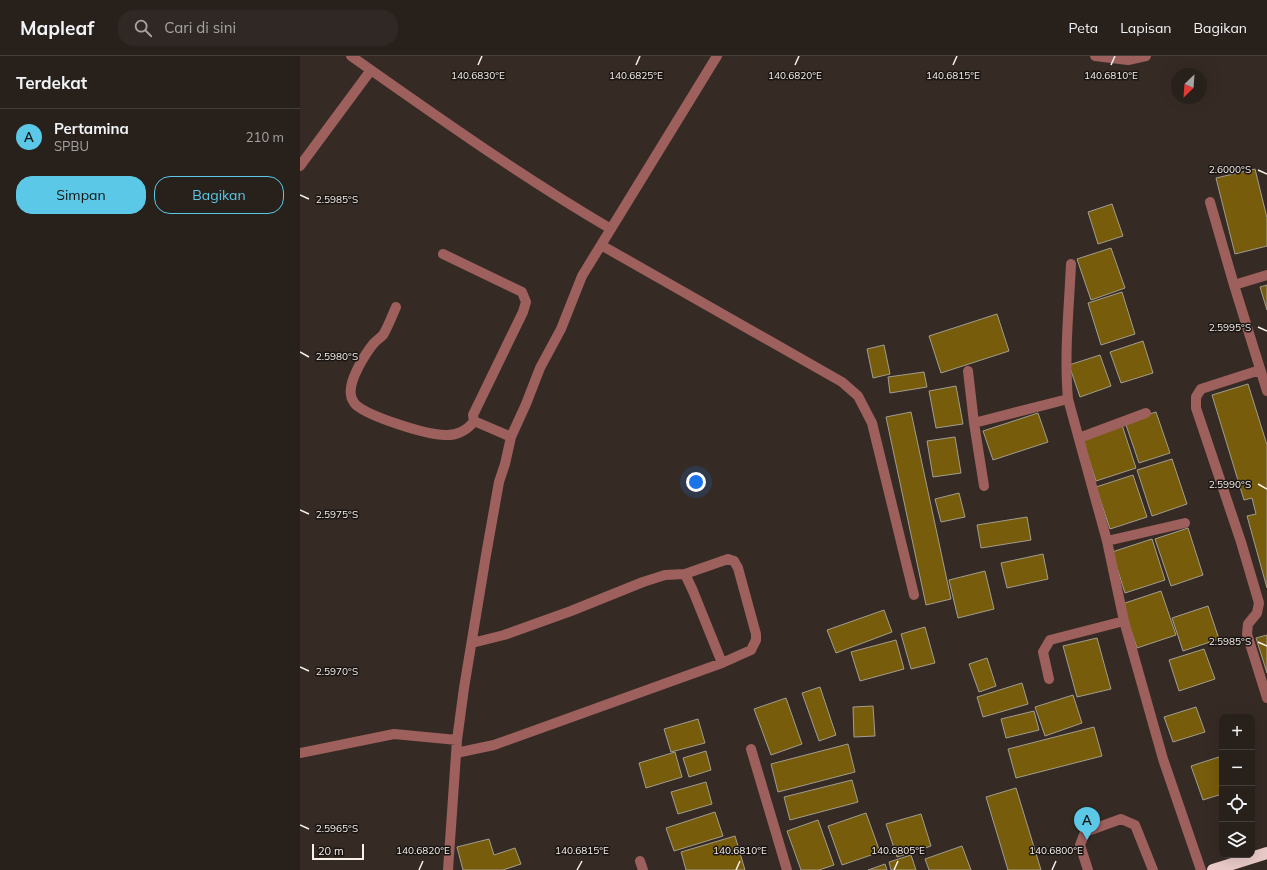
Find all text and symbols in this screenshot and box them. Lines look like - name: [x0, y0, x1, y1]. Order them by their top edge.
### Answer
- search box: [118, 10, 398, 46]
- text: Mapleaf: [20, 16, 94, 40]
- icon: search: [132, 17, 154, 39]
- text: Cari di sini: [164, 18, 236, 37]
- text: Peta: [1069, 19, 1098, 37]
- text: Lapisan: [1120, 19, 1172, 37]
- text: Bagikan: [1194, 19, 1247, 37]
- north arrow: [1171, 68, 1207, 104]
- text: 140.6830°E: [451, 69, 505, 82]
- text: 140.6825°E: [609, 69, 663, 82]
- text: 140.6820°E: [768, 69, 822, 82]
- text: 140.6815°E: [926, 69, 980, 82]
- text: 140.6810°E: [1084, 69, 1138, 82]
- text: Terdekat: [16, 72, 87, 93]
- text: Pertamina: [54, 119, 129, 138]
- text: A: [24, 129, 34, 145]
- text: 210 m: [246, 129, 284, 145]
- text: SPBU: [54, 138, 89, 154]
- text: 2.6000°S: [1209, 163, 1251, 176]
- button: Simpan: [16, 176, 146, 214]
- button: Bagikan: [154, 176, 284, 214]
- text: 2.5985°S: [316, 193, 358, 206]
- text: 2.5995°S: [1209, 321, 1251, 334]
- text: 2.5980°S: [316, 350, 358, 363]
- your location: [686, 472, 706, 492]
- text: 2.5990°S: [1209, 478, 1251, 491]
- text: 2.5975°S: [316, 508, 358, 521]
- text: 2.5985°S: [1209, 635, 1251, 648]
- text: 2.5970°S: [316, 665, 358, 678]
- map controls: [1219, 714, 1255, 858]
- button: +: [1219, 714, 1255, 750]
- button: −: [1219, 750, 1255, 786]
- button: locate: [1219, 786, 1255, 822]
- pin: A: [1074, 807, 1100, 840]
- text: 2.5965°S: [316, 822, 358, 835]
- button: layers: [1219, 822, 1255, 858]
- scale bar: [312, 842, 364, 861]
- text: 20 m: [318, 844, 344, 858]
- text: 140.6820°E: [396, 844, 450, 857]
- text: 140.6815°E: [555, 844, 609, 857]
- text: 140.6810°E: [713, 844, 767, 857]
- text: 140.6805°E: [871, 844, 925, 857]
- text: 140.6800°E: [1029, 844, 1083, 857]

